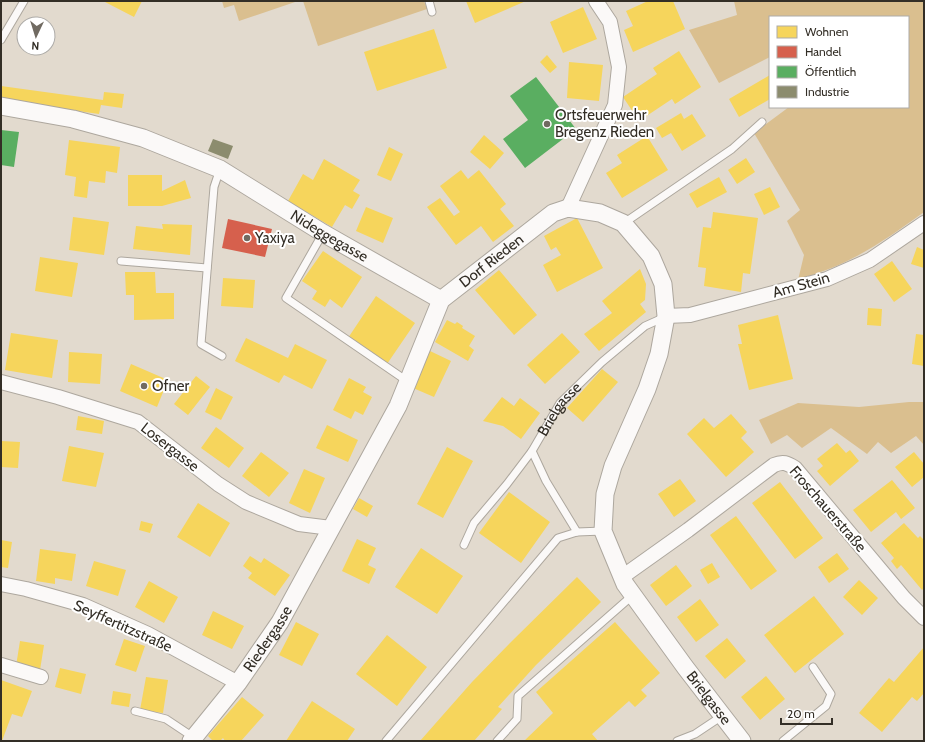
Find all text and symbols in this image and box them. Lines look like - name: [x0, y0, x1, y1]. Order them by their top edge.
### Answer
- north arrow: [16, 16, 56, 56]
- legend: [769, 16, 909, 108]
- text: Wohnen: [805, 24, 849, 39]
- text: N: [31, 39, 40, 53]
- text: Handel: [805, 44, 842, 59]
- text: Öffentlich: [805, 64, 856, 79]
- text: Industrie: [805, 84, 849, 99]
- place label: Ortsfeuerwehr Bregenz Rieden: [555, 106, 654, 141]
- marker: Ortsfeuerwehr Bregenz Rieden: [542, 119, 552, 129]
- street label: Nideggegasse: [287, 206, 372, 266]
- place label: Yaxiya: [254, 229, 295, 247]
- street label: Dorf Rieden: [456, 230, 527, 291]
- marker: Yaxiya: [242, 233, 252, 243]
- street label: Am Stein: [770, 268, 832, 302]
- place label: Ofner: [152, 377, 190, 395]
- street label: Brielgasse: [534, 378, 585, 439]
- marker: Ofner: [139, 381, 149, 391]
- street label: Losergasse: [137, 419, 203, 476]
- street label: Froschauerstraße: [786, 462, 870, 556]
- street label: Seyffertitzstraße: [71, 596, 175, 656]
- street label: Riedergasse: [239, 603, 296, 675]
- street label: Brielgasse: [682, 668, 735, 729]
- scale bar: [781, 700, 832, 726]
- text: 20 m: [787, 706, 815, 721]

